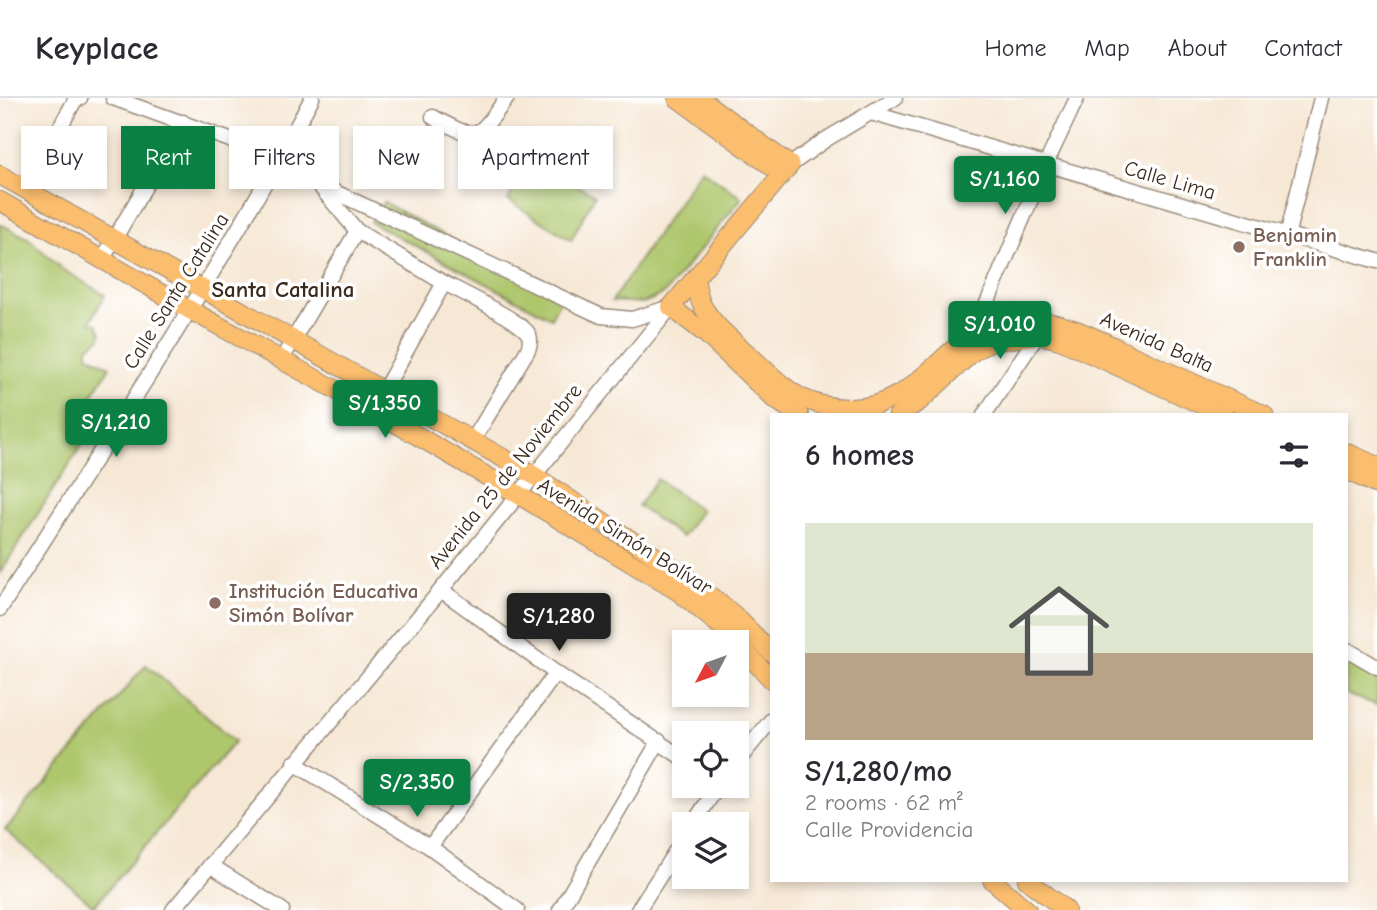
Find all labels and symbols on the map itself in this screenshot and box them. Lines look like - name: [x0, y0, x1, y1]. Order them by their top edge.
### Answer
- pin: S/1,160: [940, 156, 1070, 216]
- street label: Calle Lima: [1122, 156, 1218, 204]
- street label: Calle Santa Catalina: [118, 209, 234, 373]
- place label: Benjamin Franklin: [1253, 223, 1337, 271]
- marker: Benjamin Franklin: [1231, 239, 1247, 255]
- district label: Santa Catalina: [212, 276, 354, 303]
- pin: S/1,010: [935, 302, 1065, 361]
- street label: Avenida Balta: [1097, 306, 1217, 378]
- street label: Avenida 25 de Noviembre: [423, 379, 587, 573]
- pin: S/1,350: [320, 380, 450, 440]
- pin: S/1,210: [51, 400, 181, 459]
- street label: Avenida Simón Bolívar: [533, 473, 717, 600]
- place label: Institución Educativa Simón Bolívar: [229, 579, 418, 627]
- pin: S/1,280: [494, 594, 624, 653]
- marker: Institución Educativa Simón Bolívar: [207, 595, 223, 611]
- north arrow: [672, 630, 749, 707]
- pin: S/2,350: [352, 760, 482, 819]

